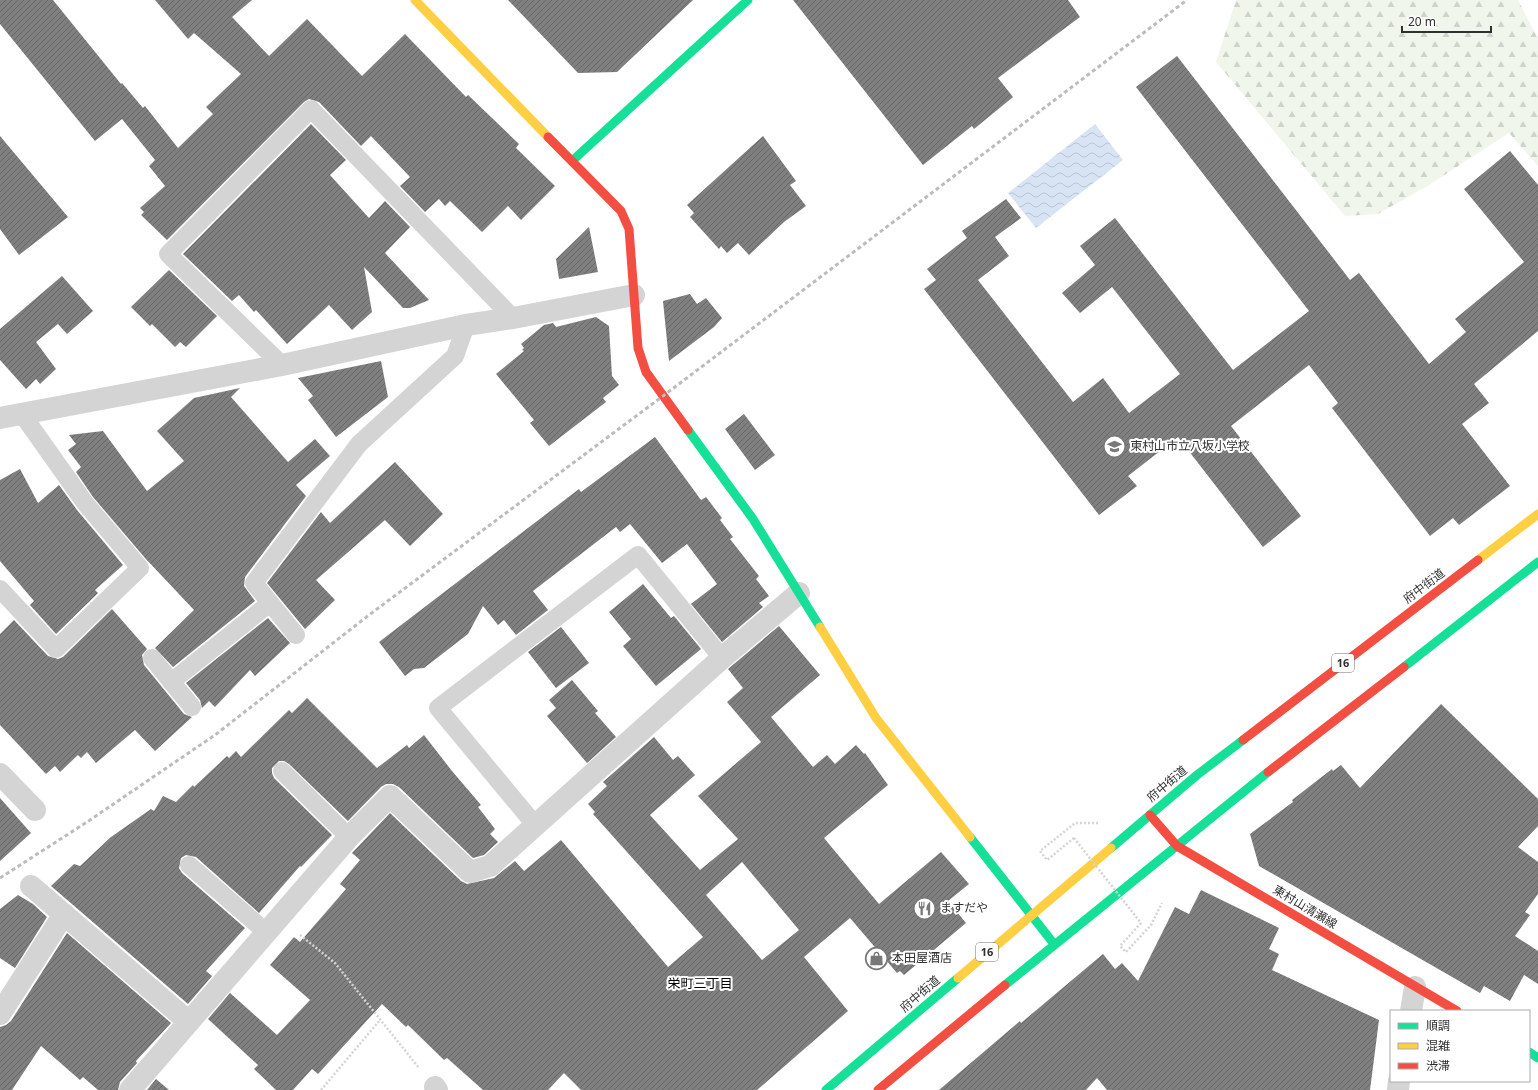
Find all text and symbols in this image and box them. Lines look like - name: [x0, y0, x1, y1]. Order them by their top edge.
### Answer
- scale bar: [1402, 8, 1491, 34]
- text: 20 m: [1408, 13, 1436, 30]
- school or university icon: 東村山市立八坂小学校: [1101, 433, 1127, 459]
- place label: 東村山市立八坂小学校: [1130, 437, 1250, 454]
- street label: 府中街道: [1399, 564, 1448, 607]
- road number: 16: [1332, 654, 1354, 672]
- street label: 府中街道: [1143, 762, 1191, 806]
- street label: 東村山清瀬線: [1270, 881, 1341, 932]
- restaurant icon: ますだや: [912, 895, 938, 921]
- place label: ますだや: [940, 899, 988, 916]
- road number: 16: [976, 943, 998, 961]
- shop icon: 本田屋酒店: [864, 945, 890, 971]
- place label: 本田屋酒店: [892, 949, 952, 966]
- street label: 府中街道: [896, 971, 943, 1016]
- district label: 栄町三丁目: [667, 974, 733, 992]
- legend: [1390, 1010, 1530, 1082]
- text: 順調: [1426, 1017, 1450, 1034]
- text: 混雑: [1426, 1037, 1450, 1054]
- text: 渋滞: [1426, 1057, 1450, 1074]

